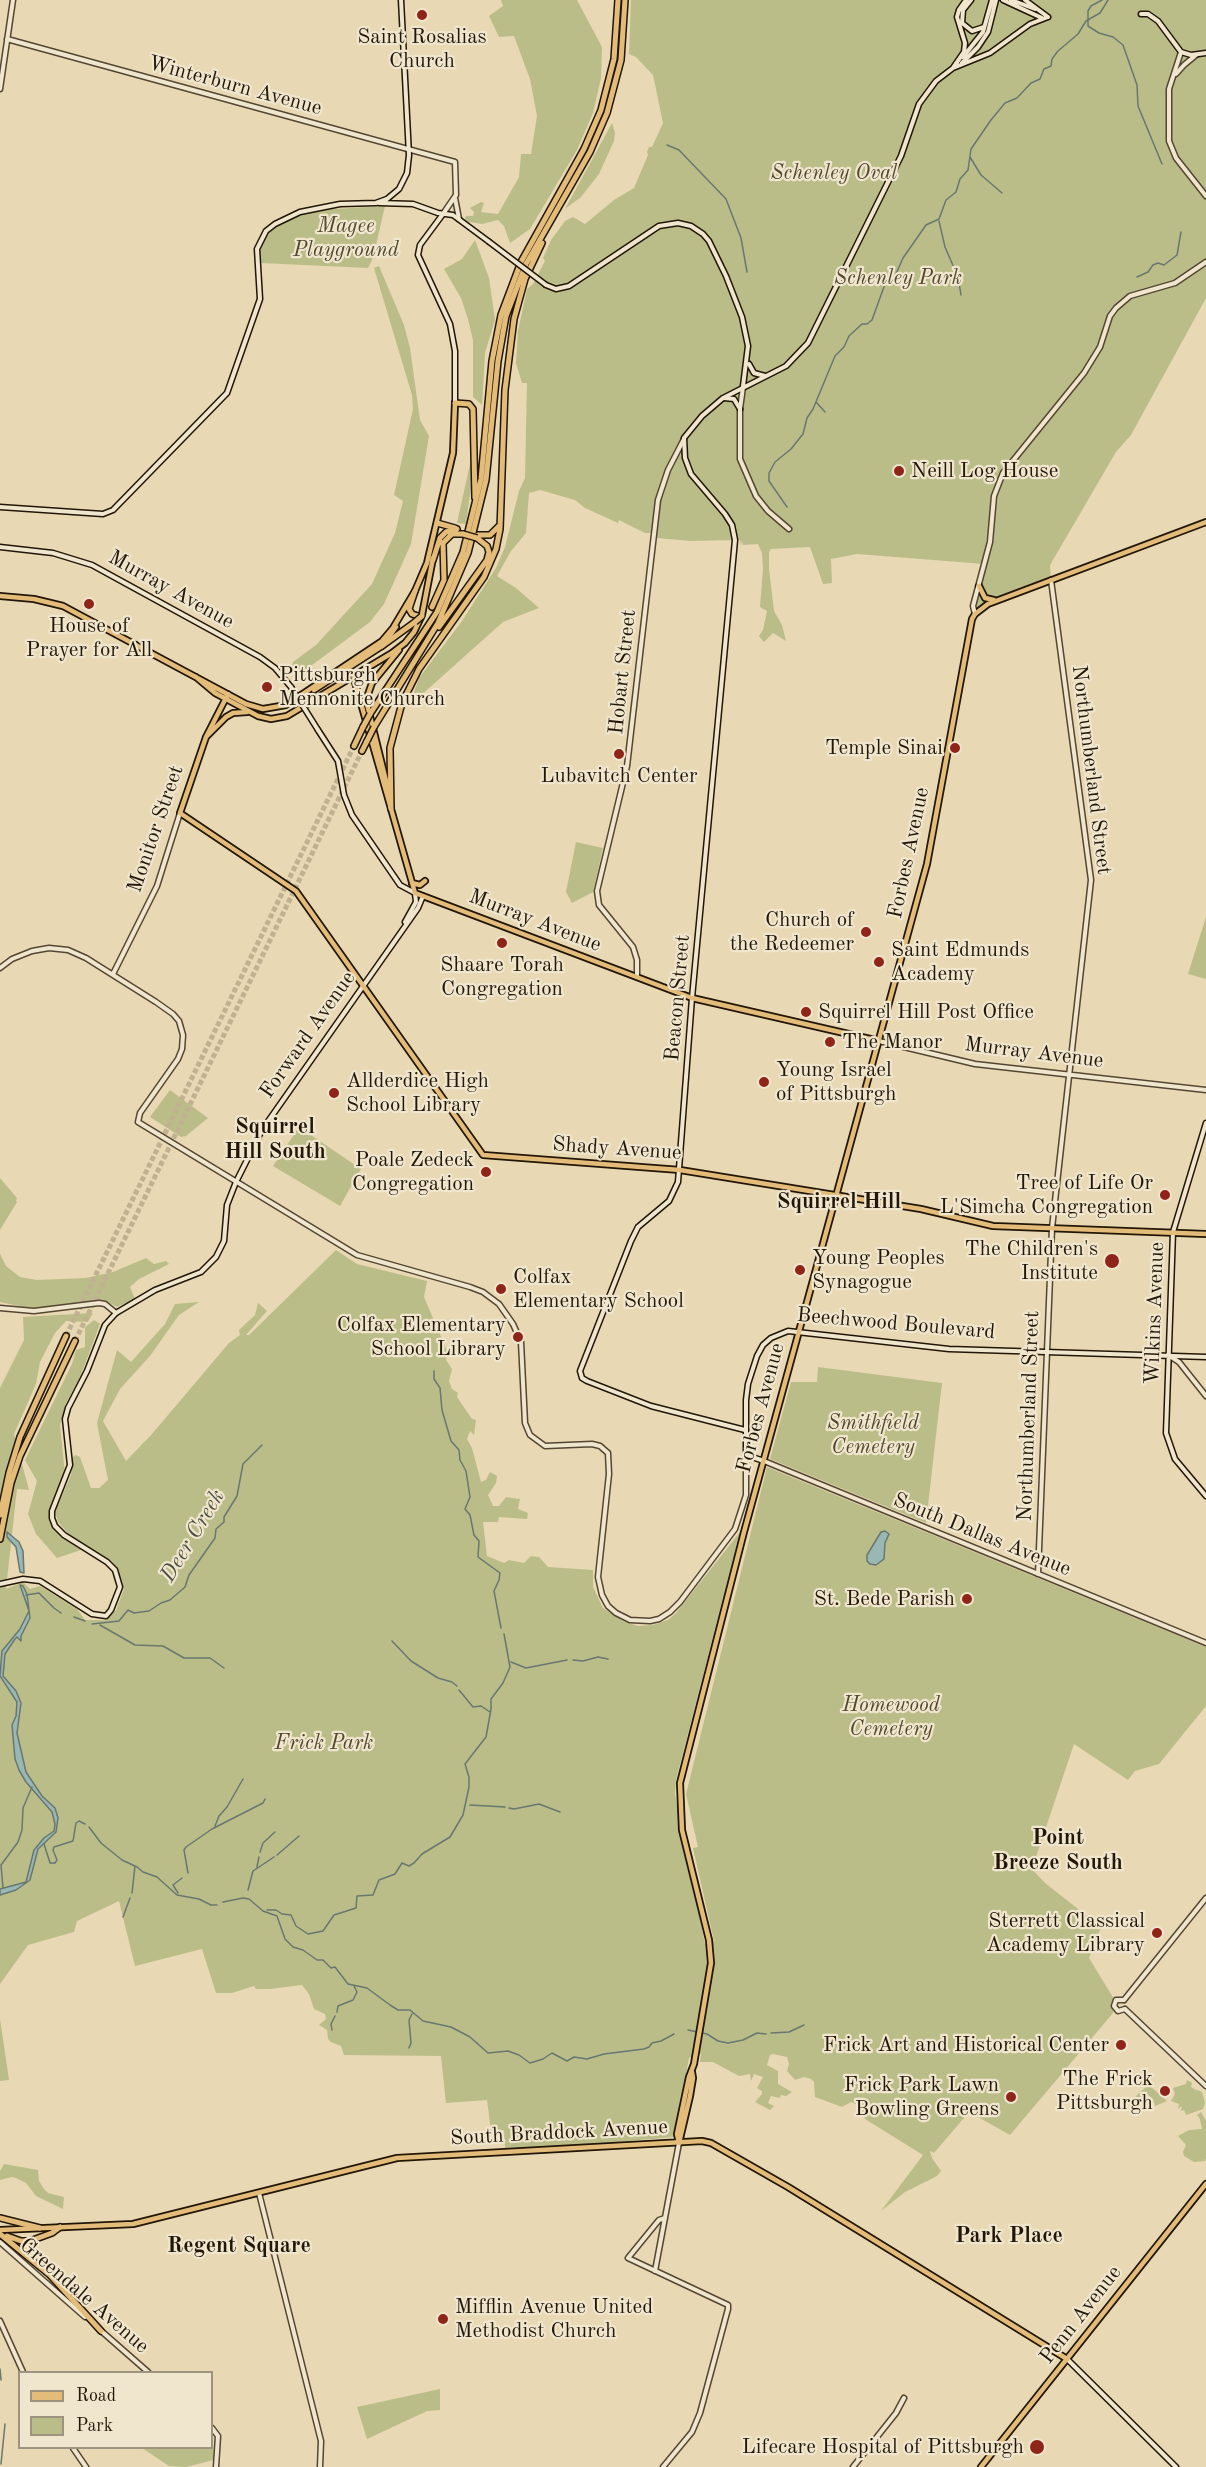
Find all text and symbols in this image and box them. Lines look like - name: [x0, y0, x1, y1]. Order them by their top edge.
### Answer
- marker: Saint Rosalias Church: [415, 8, 429, 22]
- place label: Saint Rosalias Church: [357, 24, 487, 74]
- street label: Winterburn Avenue: [145, 51, 325, 121]
- park label: Schenley Oval: [771, 160, 897, 186]
- park label: Magee Playground: [293, 213, 399, 263]
- park label: Schenley Park: [834, 265, 962, 291]
- place label: Neill Log House: [911, 458, 1058, 484]
- marker: Neill Log House: [892, 464, 906, 478]
- street label: Murray Avenue: [104, 545, 238, 635]
- marker: House of Prayer for All: [82, 597, 96, 611]
- street label: Hobart Street: [604, 608, 642, 736]
- place label: House of Prayer for All: [26, 613, 152, 663]
- place label: Pittsburgh Mennonite Church: [279, 662, 445, 712]
- street label: Northumberland Street: [1066, 664, 1116, 876]
- marker: Pittsburgh Mennonite Church: [260, 680, 274, 694]
- place label: Temple Sinai: [825, 735, 943, 761]
- marker: Temple Sinai: [948, 741, 962, 755]
- marker: Lubavitch Center: [612, 747, 626, 761]
- street label: Monitor Street: [122, 762, 190, 896]
- place label: Lubavitch Center: [540, 763, 698, 789]
- street label: Forbes Avenue: [883, 785, 935, 921]
- street label: Murray Avenue: [465, 884, 605, 958]
- place label: Church of the Redeemer: [730, 907, 854, 957]
- marker: Church of the Redeemer: [859, 925, 873, 939]
- street label: Beacon Street: [660, 934, 696, 1062]
- marker: Shaare Torah Congregation: [495, 936, 509, 950]
- place label: Saint Edmunds Academy: [891, 937, 1029, 987]
- place label: Shaare Torah Congregation: [440, 952, 564, 1002]
- marker: Saint Edmunds Academy: [872, 955, 886, 969]
- street label: Forward Avenue: [255, 966, 361, 1104]
- place label: Squirrel Hill Post Office: [818, 999, 1034, 1025]
- marker: Squirrel Hill Post Office: [799, 1005, 813, 1019]
- place label: The Manor: [842, 1029, 942, 1055]
- street label: Murray Avenue: [963, 1032, 1105, 1074]
- marker: The Manor: [823, 1035, 837, 1049]
- place label: Young Israel of Pittsburgh: [776, 1057, 896, 1107]
- place label: Allderdice High School Library: [346, 1068, 489, 1118]
- marker: Young Israel of Pittsburgh: [757, 1075, 771, 1089]
- marker: Allderdice High School Library: [327, 1086, 341, 1100]
- district label: Squirrel Hill South: [224, 1114, 326, 1166]
- street label: Shady Avenue: [552, 1132, 682, 1166]
- place label: Poale Zedeck Congregation: [352, 1147, 474, 1197]
- marker: Poale Zedeck Congregation: [479, 1165, 493, 1179]
- place label: Tree of Life Or L'Simcha Congregation: [940, 1170, 1153, 1220]
- marker: Tree of Life Or L'Simcha Congregation: [1158, 1188, 1172, 1202]
- district label: Squirrel Hill: [777, 1189, 901, 1215]
- place label: The Children's Institute: [964, 1236, 1098, 1286]
- street label: Wilkins Avenue: [1140, 1241, 1170, 1385]
- place label: Young Peoples Synagogue: [812, 1245, 945, 1295]
- marker: The Children's Institute: [1103, 1252, 1121, 1270]
- marker: Young Peoples Synagogue: [793, 1263, 807, 1277]
- place label: Colfax Elementary School: [513, 1264, 684, 1314]
- marker: Colfax Elementary School: [494, 1282, 508, 1296]
- street label: Beechwood Boulevard: [796, 1303, 996, 1345]
- street label: Northumberland Street: [1013, 1310, 1045, 1522]
- place label: Colfax Elementary School Library: [337, 1312, 506, 1362]
- marker: Colfax Elementary School Library: [511, 1330, 525, 1344]
- street label: Forbes Avenue: [732, 1340, 790, 1476]
- park label: Smithfield Cemetery: [827, 1410, 919, 1460]
- water label: Deer Creek: [155, 1485, 231, 1587]
- street label: South Dallas Avenue: [889, 1488, 1075, 1582]
- place label: St. Bede Parish: [814, 1586, 955, 1612]
- marker: St. Bede Parish: [960, 1592, 974, 1606]
- park label: Homewood Cemetery: [842, 1692, 940, 1742]
- park label: Frick Park: [275, 1730, 373, 1756]
- district label: Point Breeze South: [993, 1825, 1123, 1876]
- place label: Sterrett Classical Academy Library: [986, 1908, 1145, 1958]
- marker: Sterrett Classical Academy Library: [1150, 1926, 1164, 1940]
- place label: Frick Art and Historical Center: [823, 2032, 1109, 2058]
- marker: Frick Art and Historical Center: [1114, 2038, 1128, 2052]
- place label: The Frick Pittsburgh: [1056, 2066, 1153, 2116]
- place label: Frick Park Lawn Bowling Greens: [844, 2072, 999, 2122]
- marker: The Frick Pittsburgh: [1158, 2084, 1172, 2098]
- marker: Frick Park Lawn Bowling Greens: [1004, 2090, 1018, 2104]
- street label: South Braddock Avenue: [450, 2115, 668, 2151]
- district label: Park Place: [955, 2223, 1063, 2249]
- street label: Greendale Avenue: [14, 2233, 154, 2359]
- district label: Regent Square: [167, 2233, 311, 2259]
- street label: Penn Avenue: [1035, 2261, 1127, 2369]
- place label: Mifflin Avenue United Methodist Church: [455, 2294, 653, 2344]
- marker: Mifflin Avenue United Methodist Church: [436, 2312, 450, 2326]
- legend: [18, 2371, 213, 2449]
- text: Road: [76, 2387, 116, 2405]
- text: Park: [76, 2417, 113, 2435]
- place label: Lifecare Hospital of Pittsburgh: [742, 2434, 1024, 2460]
- marker: Lifecare Hospital of Pittsburgh: [1028, 2438, 1046, 2456]

